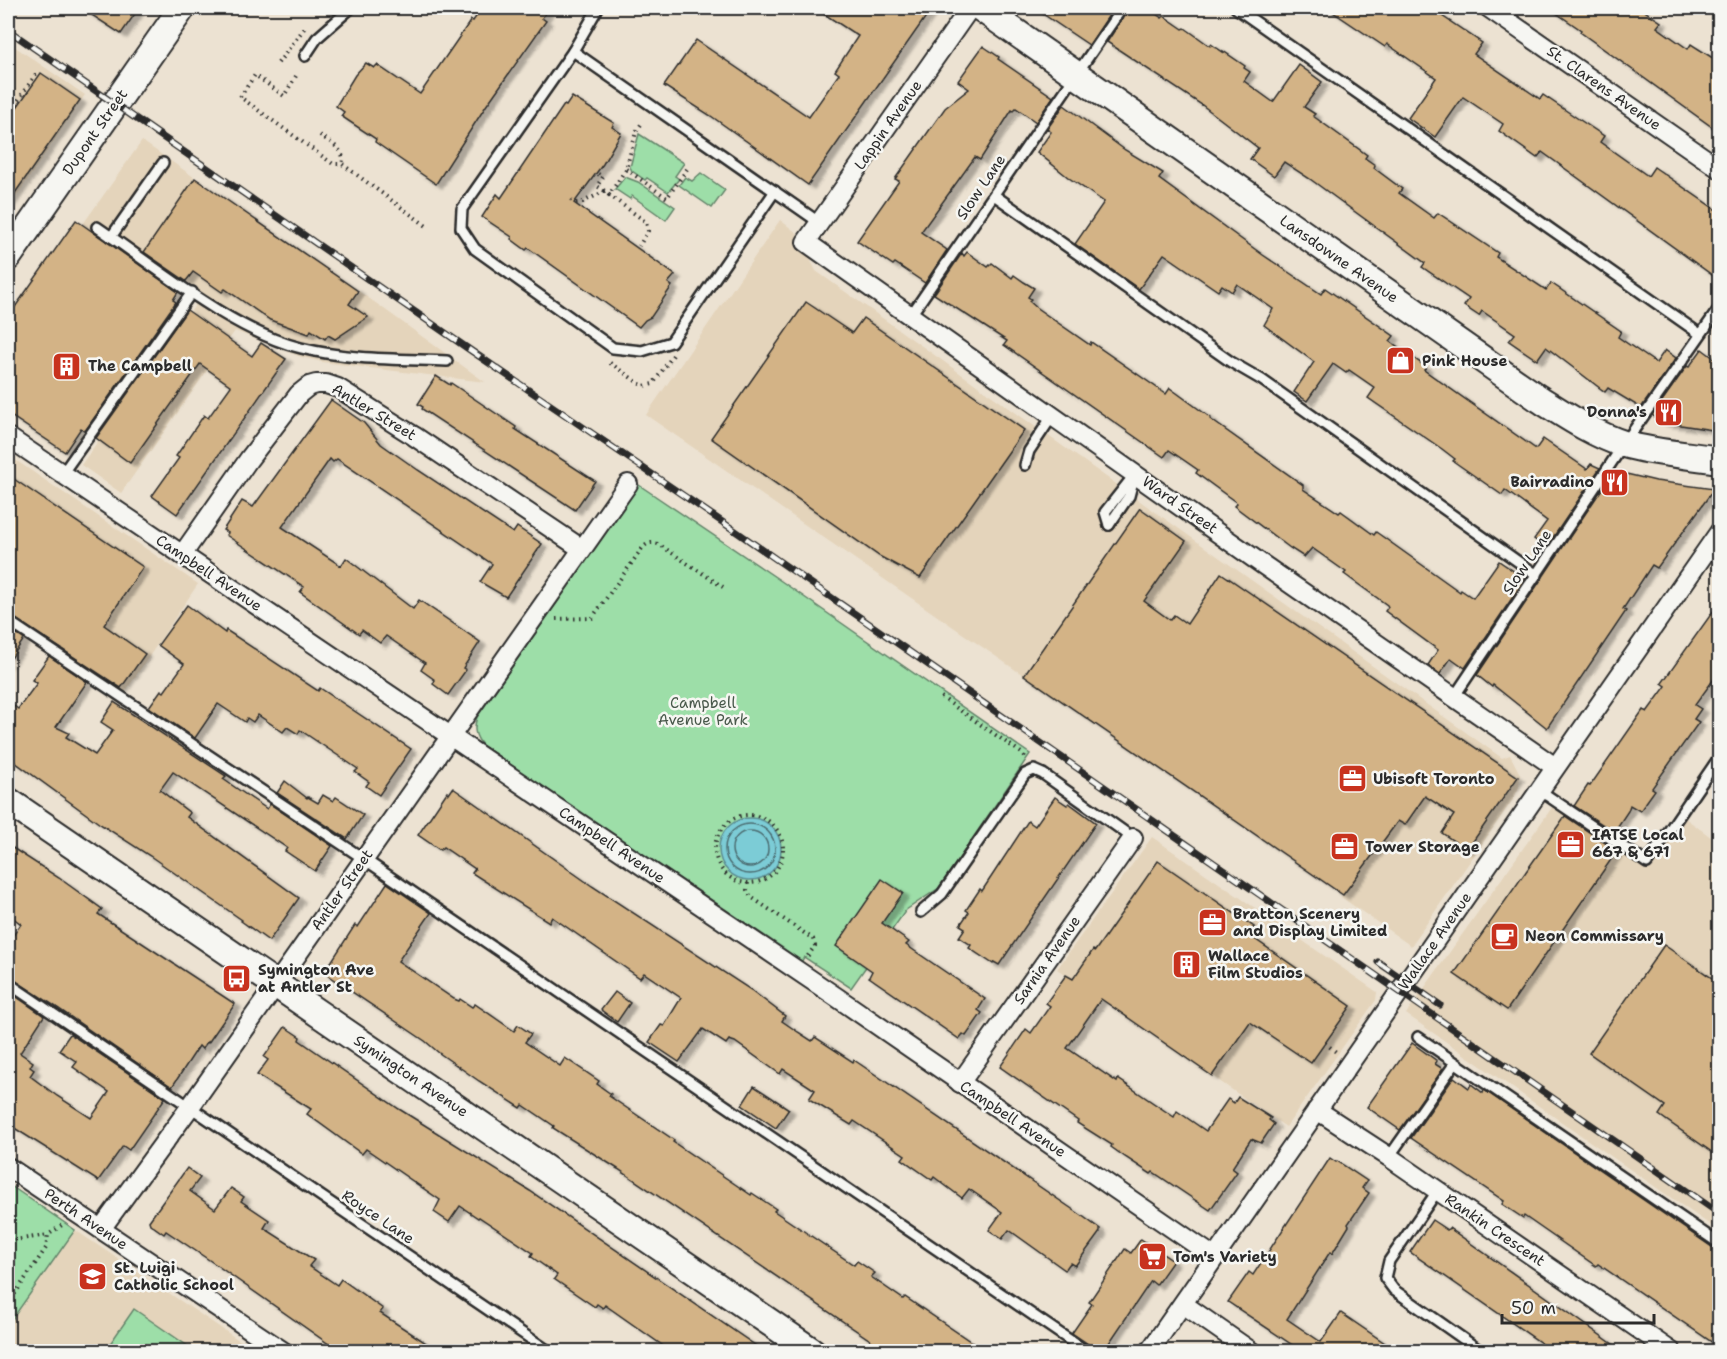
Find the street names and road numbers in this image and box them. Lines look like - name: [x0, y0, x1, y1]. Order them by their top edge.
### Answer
- street label: St. Clarens Avenue: [1543, 41, 1665, 135]
- street label: Lappin Avenue: [850, 76, 926, 174]
- street label: Dupont Street: [58, 85, 132, 179]
- street label: Slow Lane: [952, 150, 1010, 224]
- street label: Lansdowne Avenue: [1276, 211, 1402, 307]
- street label: Antler Street: [328, 379, 420, 445]
- street label: Ward Street: [1138, 472, 1222, 538]
- street label: Slow Lane: [1498, 525, 1556, 599]
- street label: Campbell Avenue: [152, 530, 266, 616]
- street label: Campbell Avenue: [555, 802, 669, 888]
- street label: Antler Street: [307, 845, 377, 935]
- street label: Wallace Avenue: [1394, 888, 1476, 994]
- street label: Sarnia Avenue: [1009, 912, 1085, 1008]
- street label: Symington Avenue: [350, 1030, 472, 1122]
- street label: Campbell Avenue: [956, 1076, 1070, 1162]
- street label: Perth Avenue: [40, 1184, 132, 1254]
- street label: Royce Lane: [338, 1185, 418, 1249]
- street label: Rankin Crescent: [1441, 1189, 1549, 1271]

